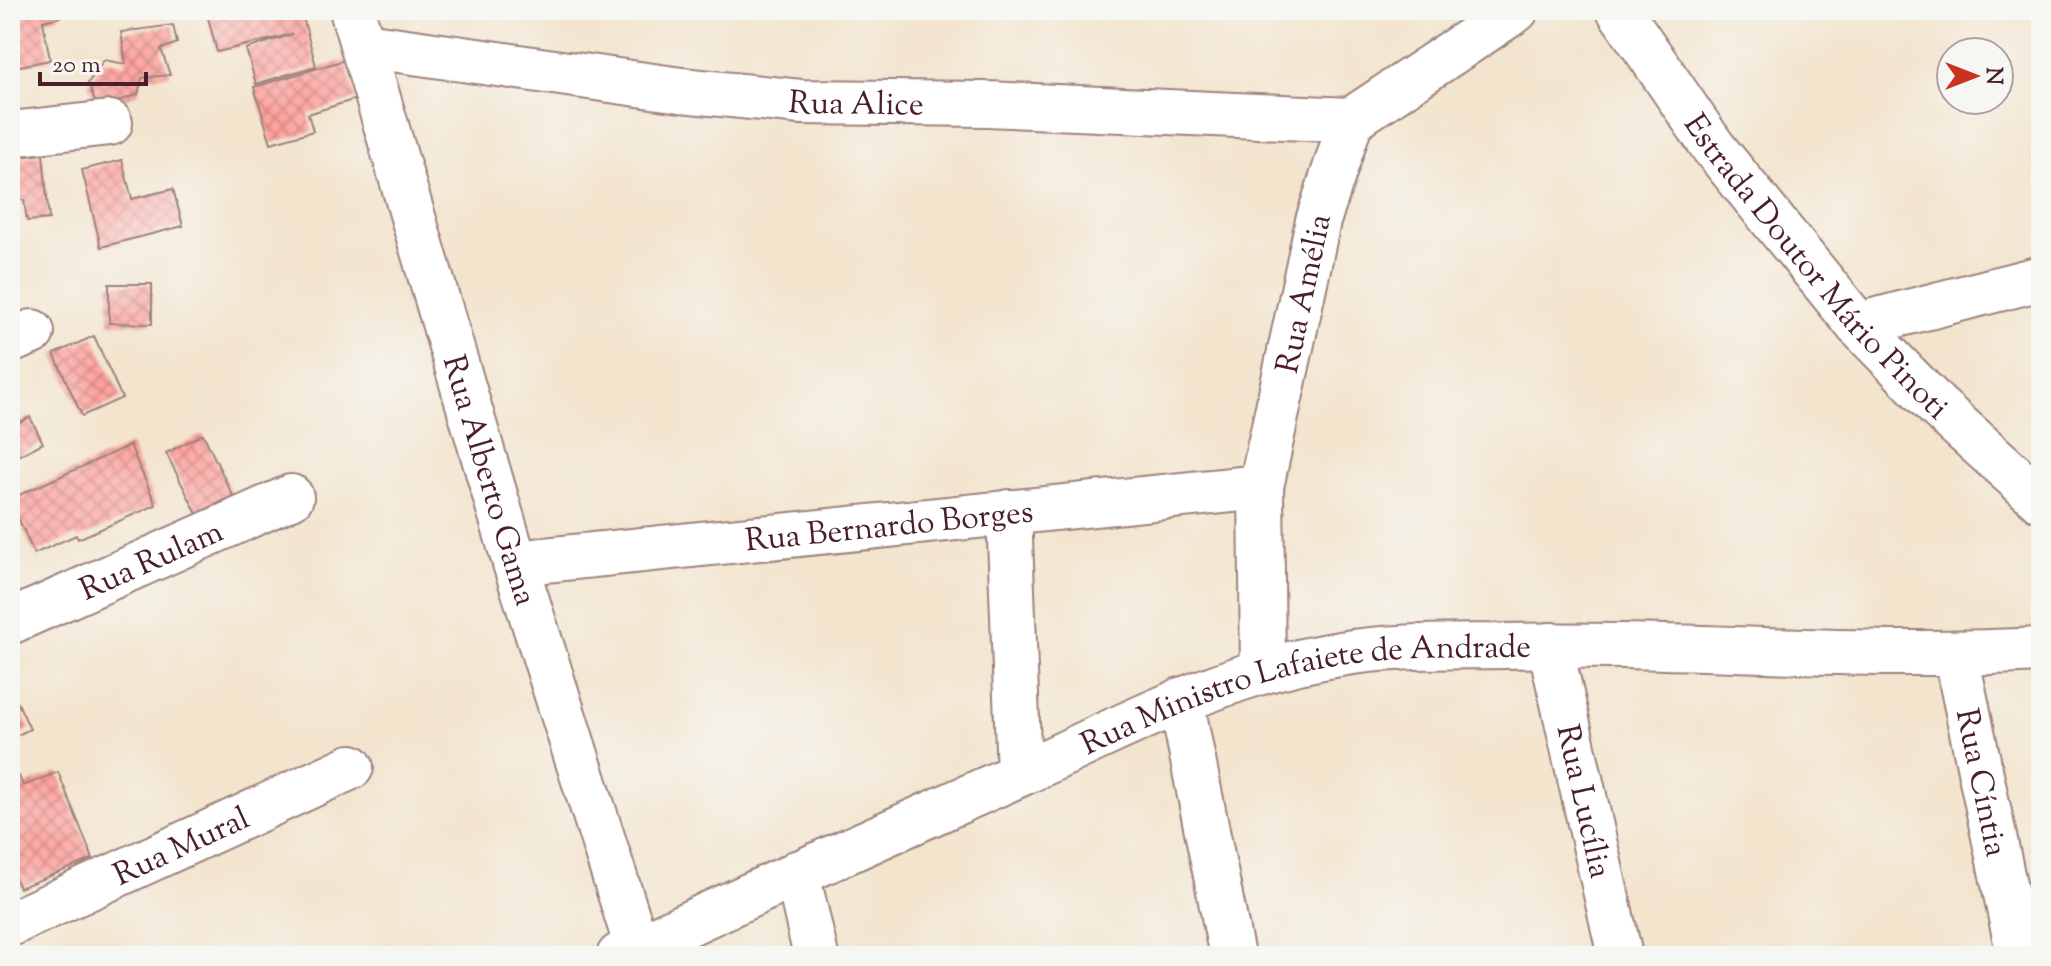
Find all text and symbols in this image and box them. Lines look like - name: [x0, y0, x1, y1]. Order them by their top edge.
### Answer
- scale bar: [40, 36, 146, 86]
- north arrow: [1935, 36, 2015, 116]
- text: 20 m: [52, 49, 101, 83]
- text: N: [1976, 67, 2008, 85]
- street label: Rua Alice: [786, 81, 924, 129]
- street label: Estrada Doutor Mário Pinoti: [1671, 105, 1958, 432]
- street label: Rua Amélia: [1266, 210, 1345, 378]
- street label: Rua Alberto Gama: [429, 350, 547, 612]
- street label: Rua Bernardo Borges: [743, 490, 1036, 565]
- street label: Rua Rulam: [73, 510, 231, 614]
- street label: Rua Ministro Lafaiete de Andrade: [1074, 626, 1531, 769]
- street label: Rua Cíntia: [1942, 705, 2018, 861]
- street label: Rua Lucília: [1543, 721, 1622, 883]
- street label: Rua Mural: [106, 797, 258, 899]

